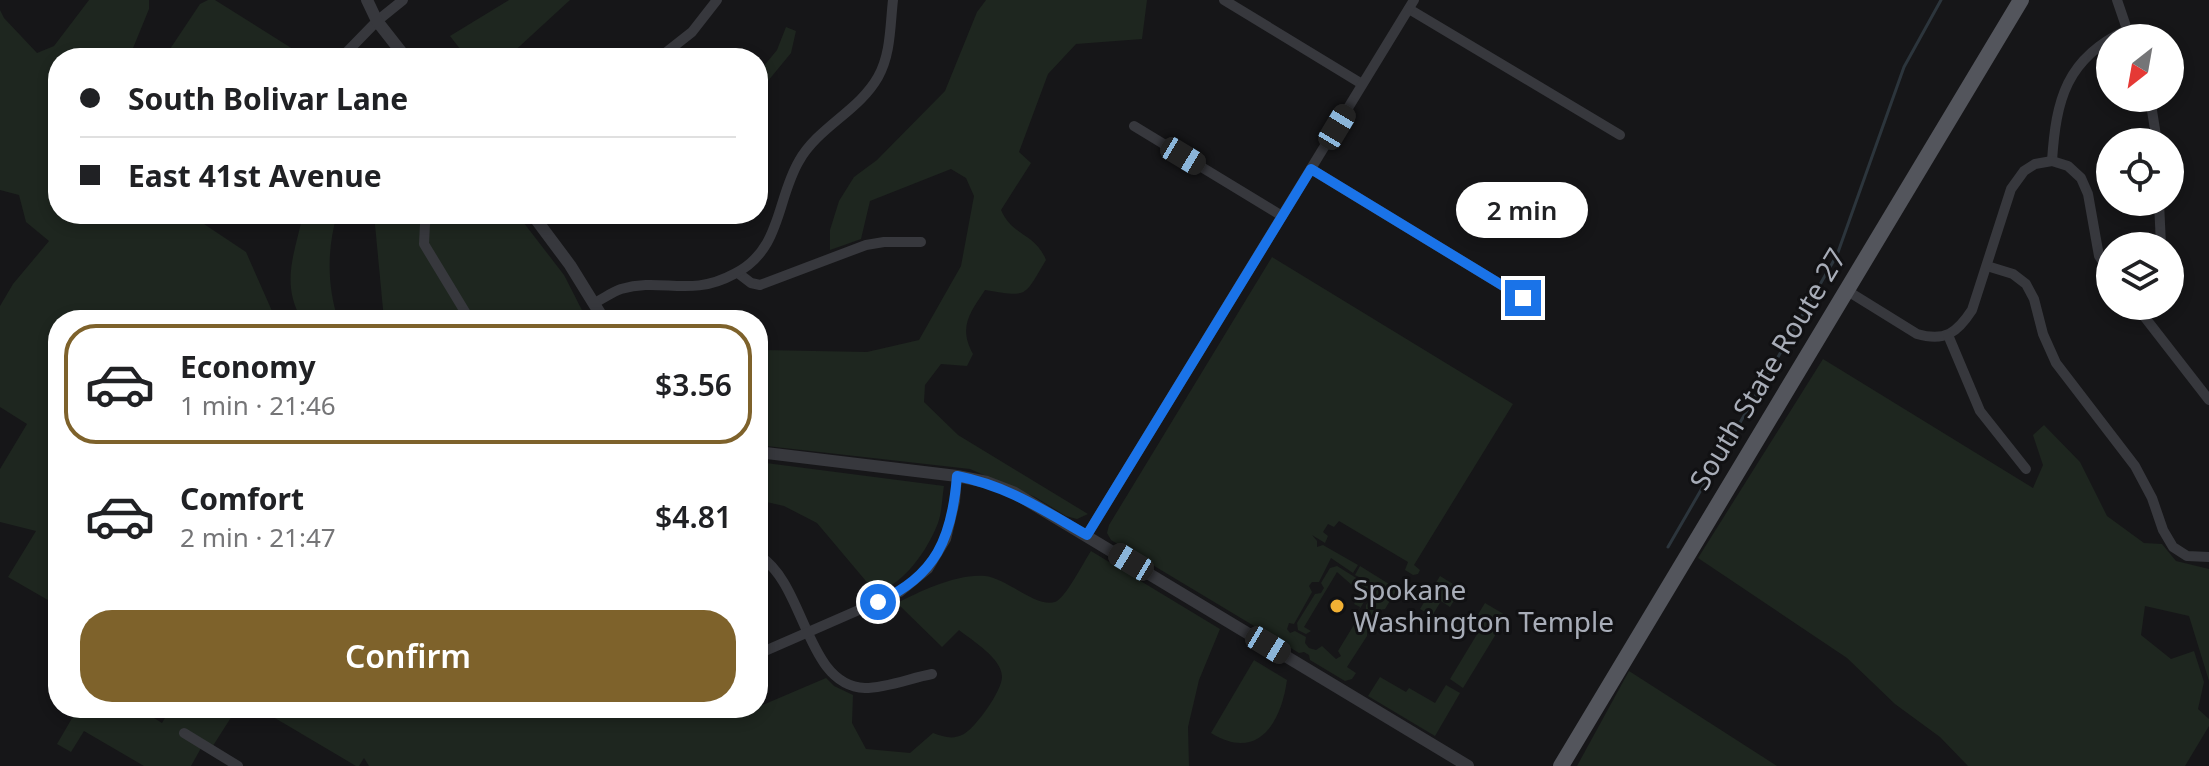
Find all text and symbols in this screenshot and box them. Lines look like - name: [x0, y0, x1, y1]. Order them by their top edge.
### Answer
- north arrow: [2096, 24, 2184, 112]
- map controls: [2096, 24, 2184, 320]
- text: South Bolivar Lane: [128, 78, 408, 119]
- car: [1314, 100, 1360, 154]
- button: locate: [2096, 128, 2184, 216]
- car: [1156, 133, 1210, 179]
- text: East 41st Avenue: [128, 155, 382, 196]
- callout: 2 min: [1457, 182, 1589, 238]
- text: 2 min: [1487, 192, 1557, 228]
- button: layers: [2096, 232, 2184, 320]
- street label: South State Route 27: [1680, 241, 1854, 496]
- route end: [1505, 280, 1541, 316]
- text: Economy: [180, 346, 316, 387]
- icon: car: [84, 348, 156, 420]
- text: $3.56: [655, 364, 732, 405]
- text: 1 min · 21:46: [180, 387, 336, 423]
- text: Comfort: [180, 478, 304, 519]
- icon: car: [84, 480, 156, 552]
- text: $4.81: [655, 496, 732, 537]
- text: 2 min · 21:47: [180, 519, 336, 555]
- car: [1104, 539, 1158, 585]
- place label: Spokane Washington Temple: [1353, 570, 1614, 640]
- route start: [860, 584, 896, 620]
- marker: Spokane Washington Temple: [1328, 597, 1346, 615]
- button: Confirm: [80, 610, 736, 702]
- car: [1241, 622, 1295, 668]

